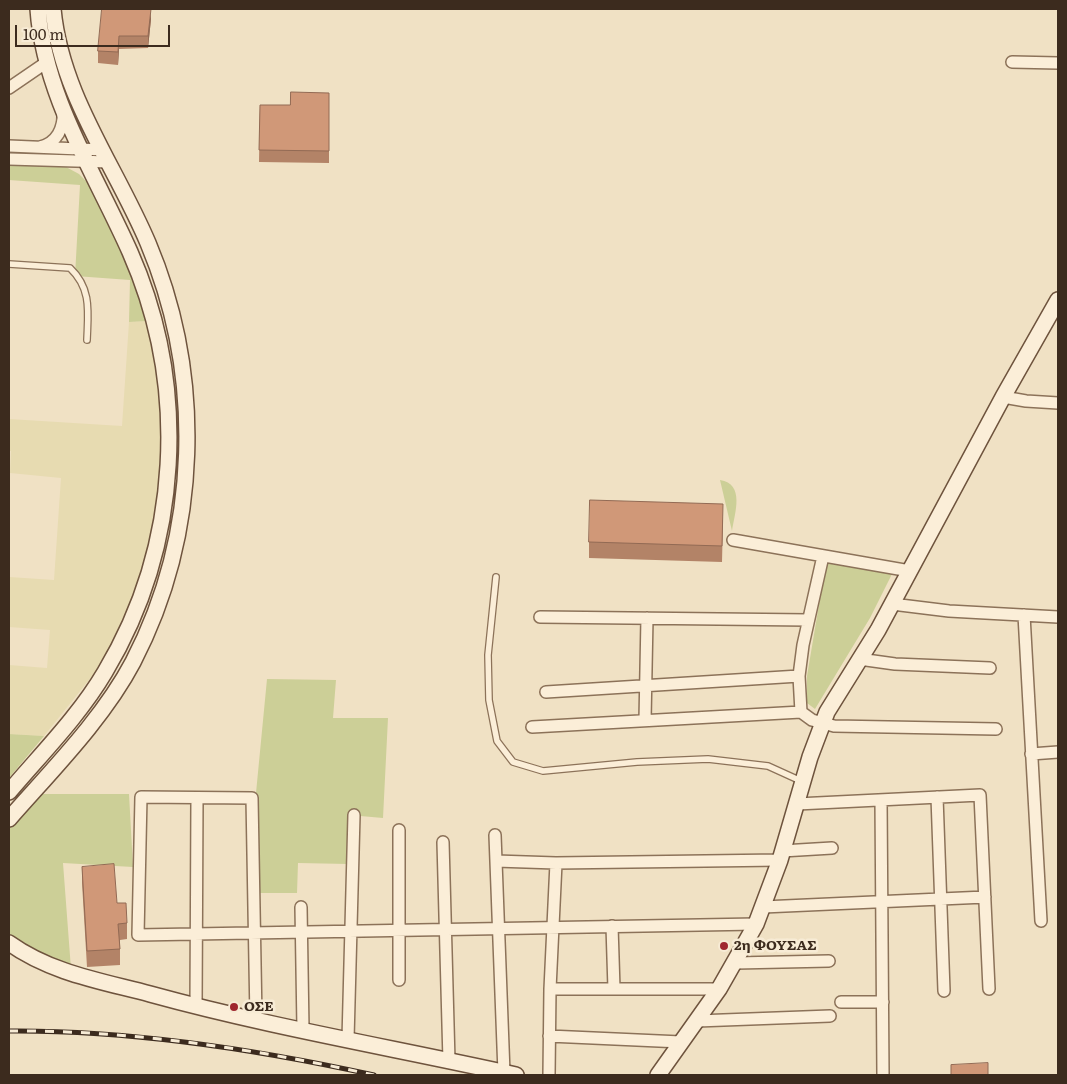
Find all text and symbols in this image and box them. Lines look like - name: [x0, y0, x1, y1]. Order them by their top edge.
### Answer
- scale bar: [18, 15, 172, 47]
- text: 100 m: [23, 22, 64, 45]
- place label: 2η ΦΟΥΣΑΣ: [734, 938, 817, 954]
- marker: 2η ΦΟΥΣΑΣ: [718, 940, 730, 952]
- place label: ΟΣΕ: [244, 999, 274, 1015]
- marker: ΟΣΕ: [228, 1001, 240, 1013]

